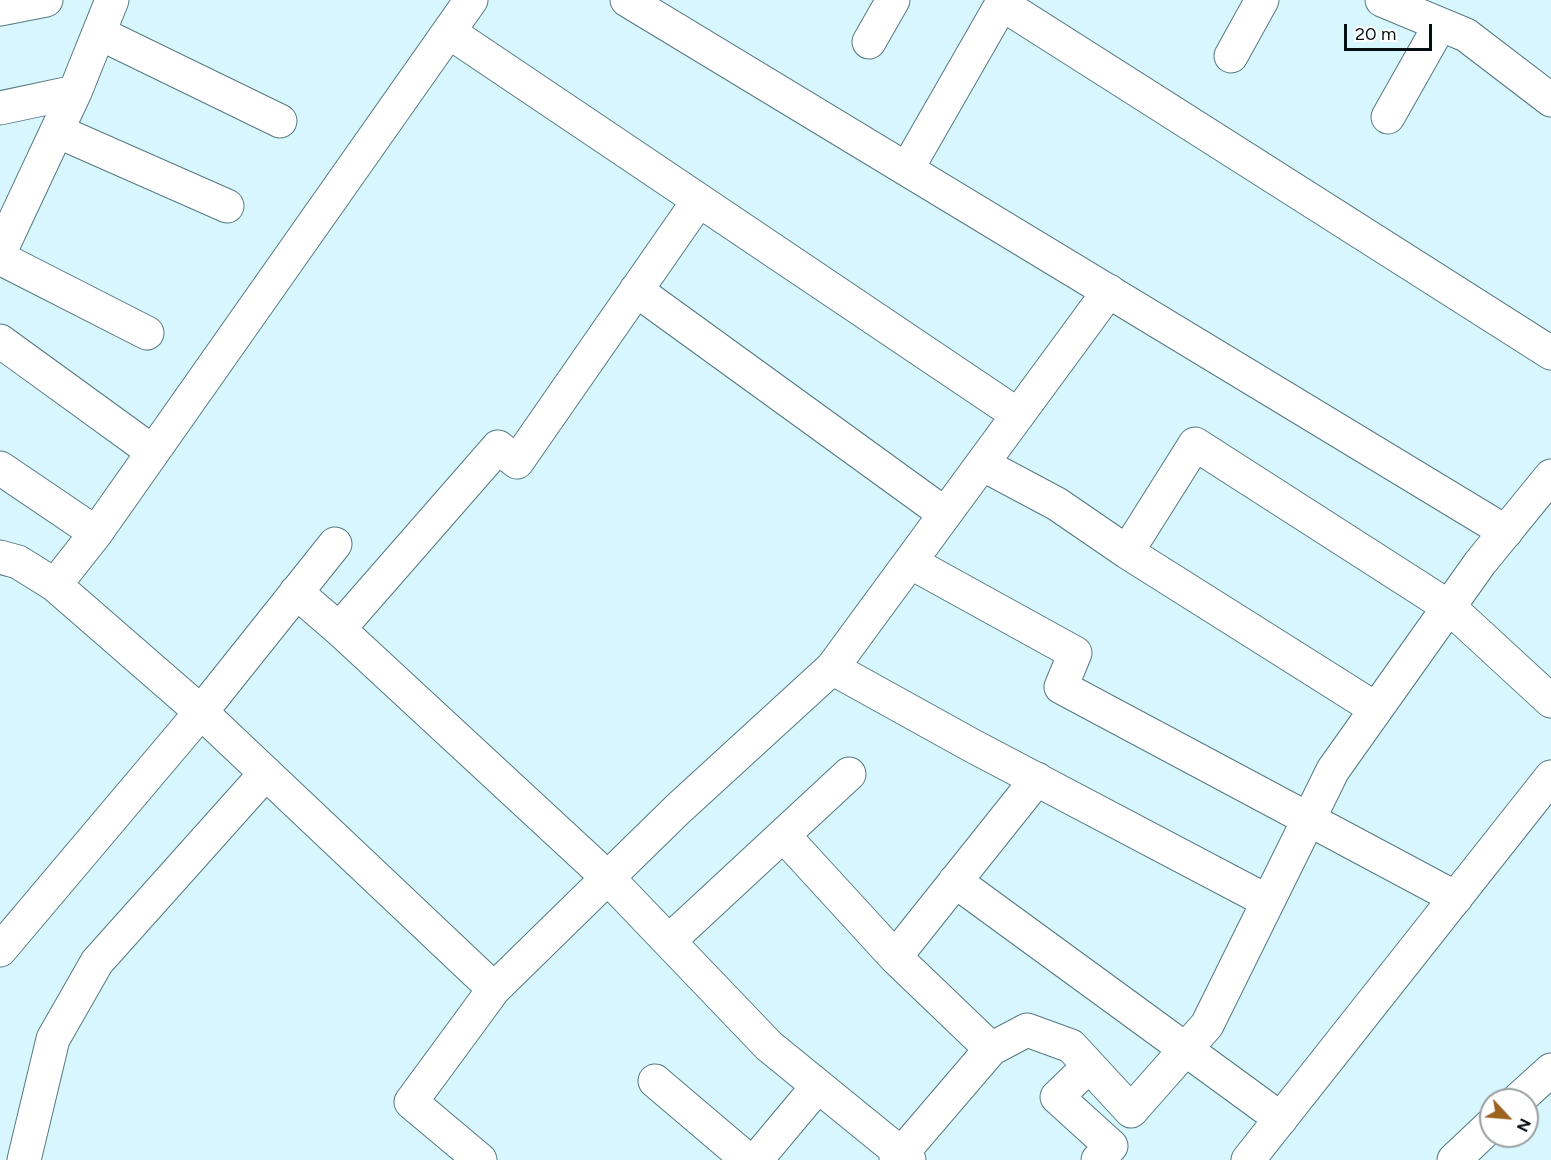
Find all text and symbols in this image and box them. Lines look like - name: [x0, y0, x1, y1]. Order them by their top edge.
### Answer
- scale bar: [1347, 12, 1436, 50]
- text: 20 m: [1355, 23, 1396, 45]
- north arrow: [1479, 1088, 1539, 1148]
- text: N: [1513, 1116, 1535, 1135]

